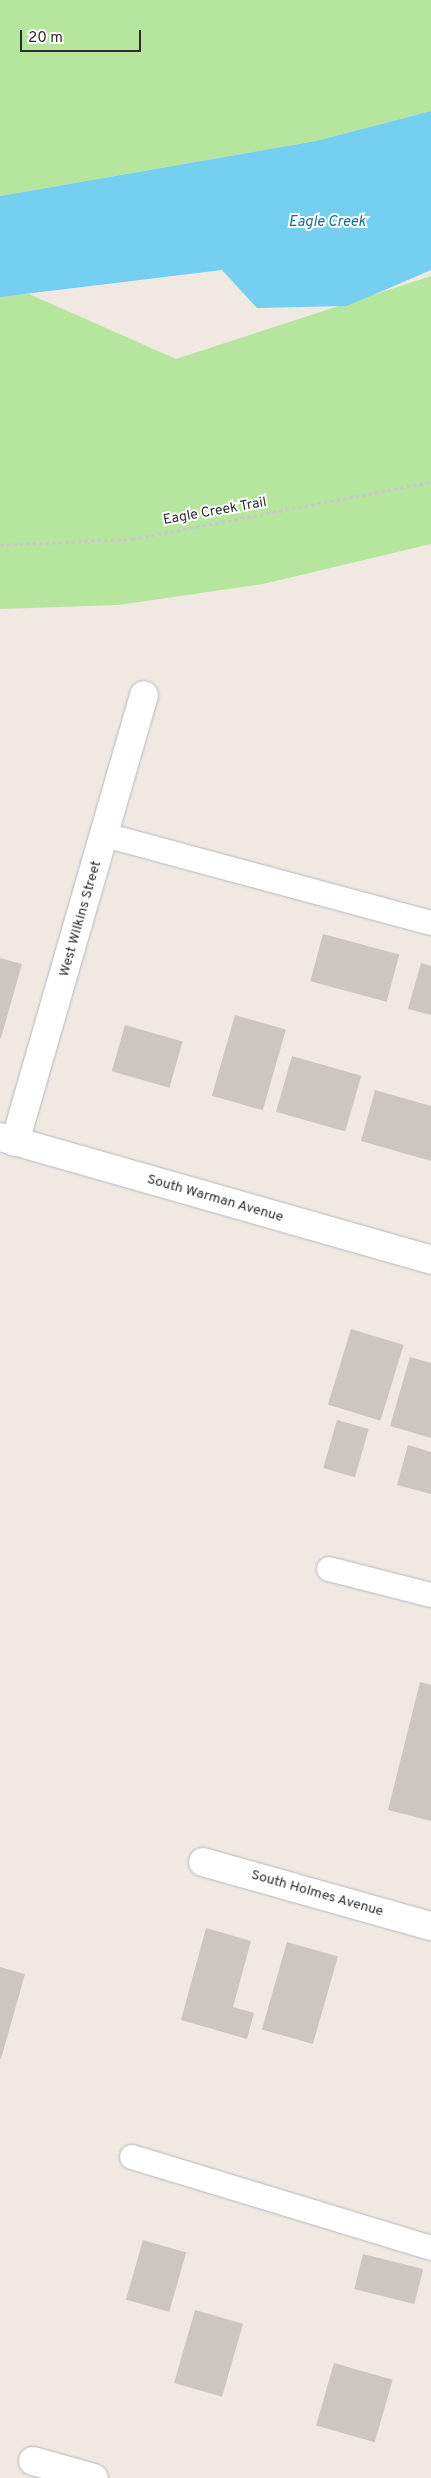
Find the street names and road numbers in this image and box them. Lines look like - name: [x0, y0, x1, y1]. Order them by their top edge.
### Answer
- street label: Eagle Creek Trail: [162, 495, 268, 529]
- street label: West Wilkins Street: [56, 859, 106, 979]
- street label: South Warman Avenue: [145, 1171, 285, 1227]
- street label: South Holmes Avenue: [249, 1867, 385, 1921]

